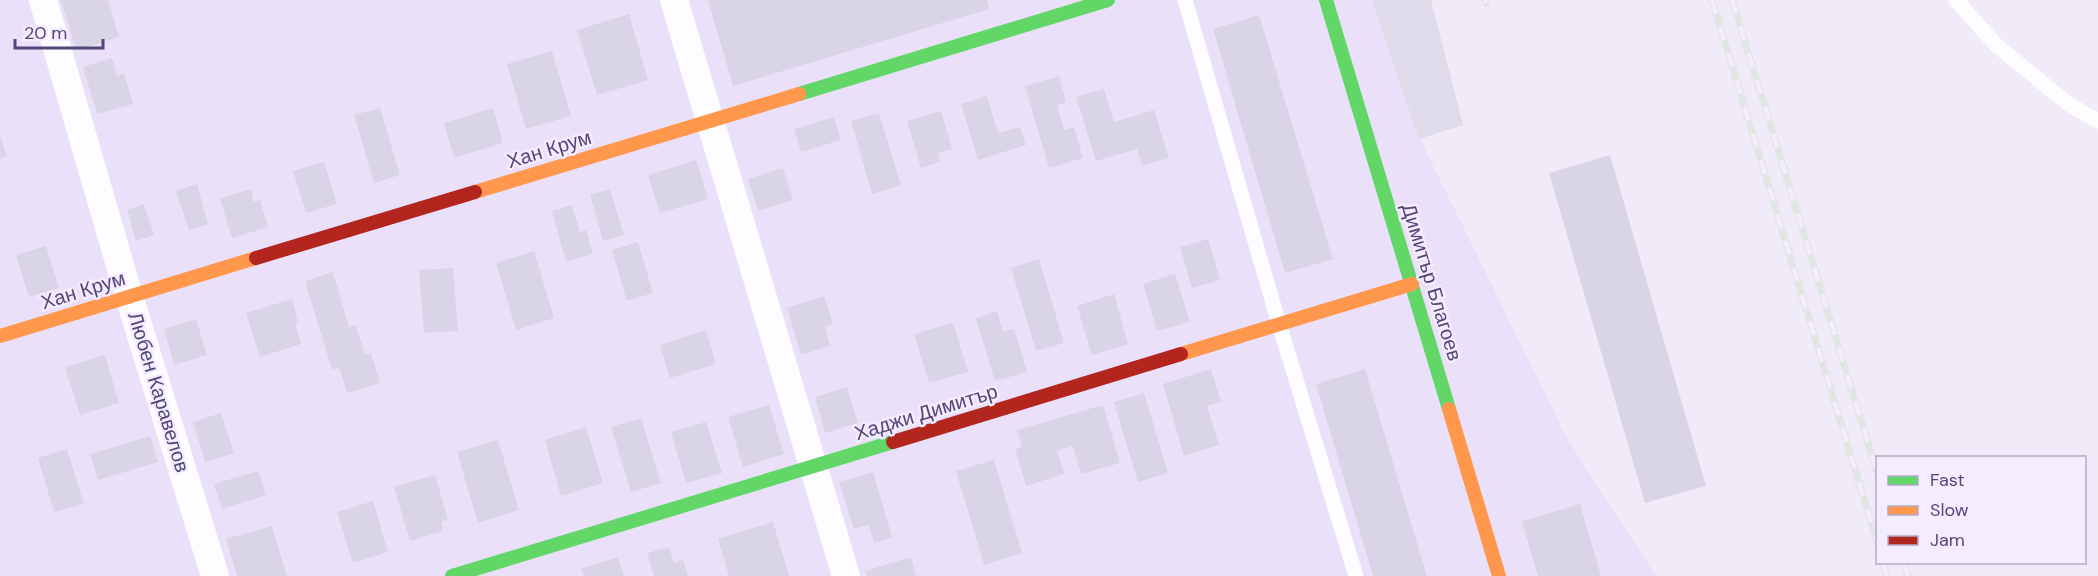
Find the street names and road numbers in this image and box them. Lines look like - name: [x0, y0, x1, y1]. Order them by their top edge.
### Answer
- street label: Хан Крум: [504, 124, 594, 174]
- street label: Димитър Благоев: [1396, 200, 1468, 364]
- street label: Хан Крум: [38, 265, 128, 315]
- street label: Любен Каравелов: [122, 309, 196, 475]
- street label: Хаджи Димитър: [851, 378, 1001, 446]

